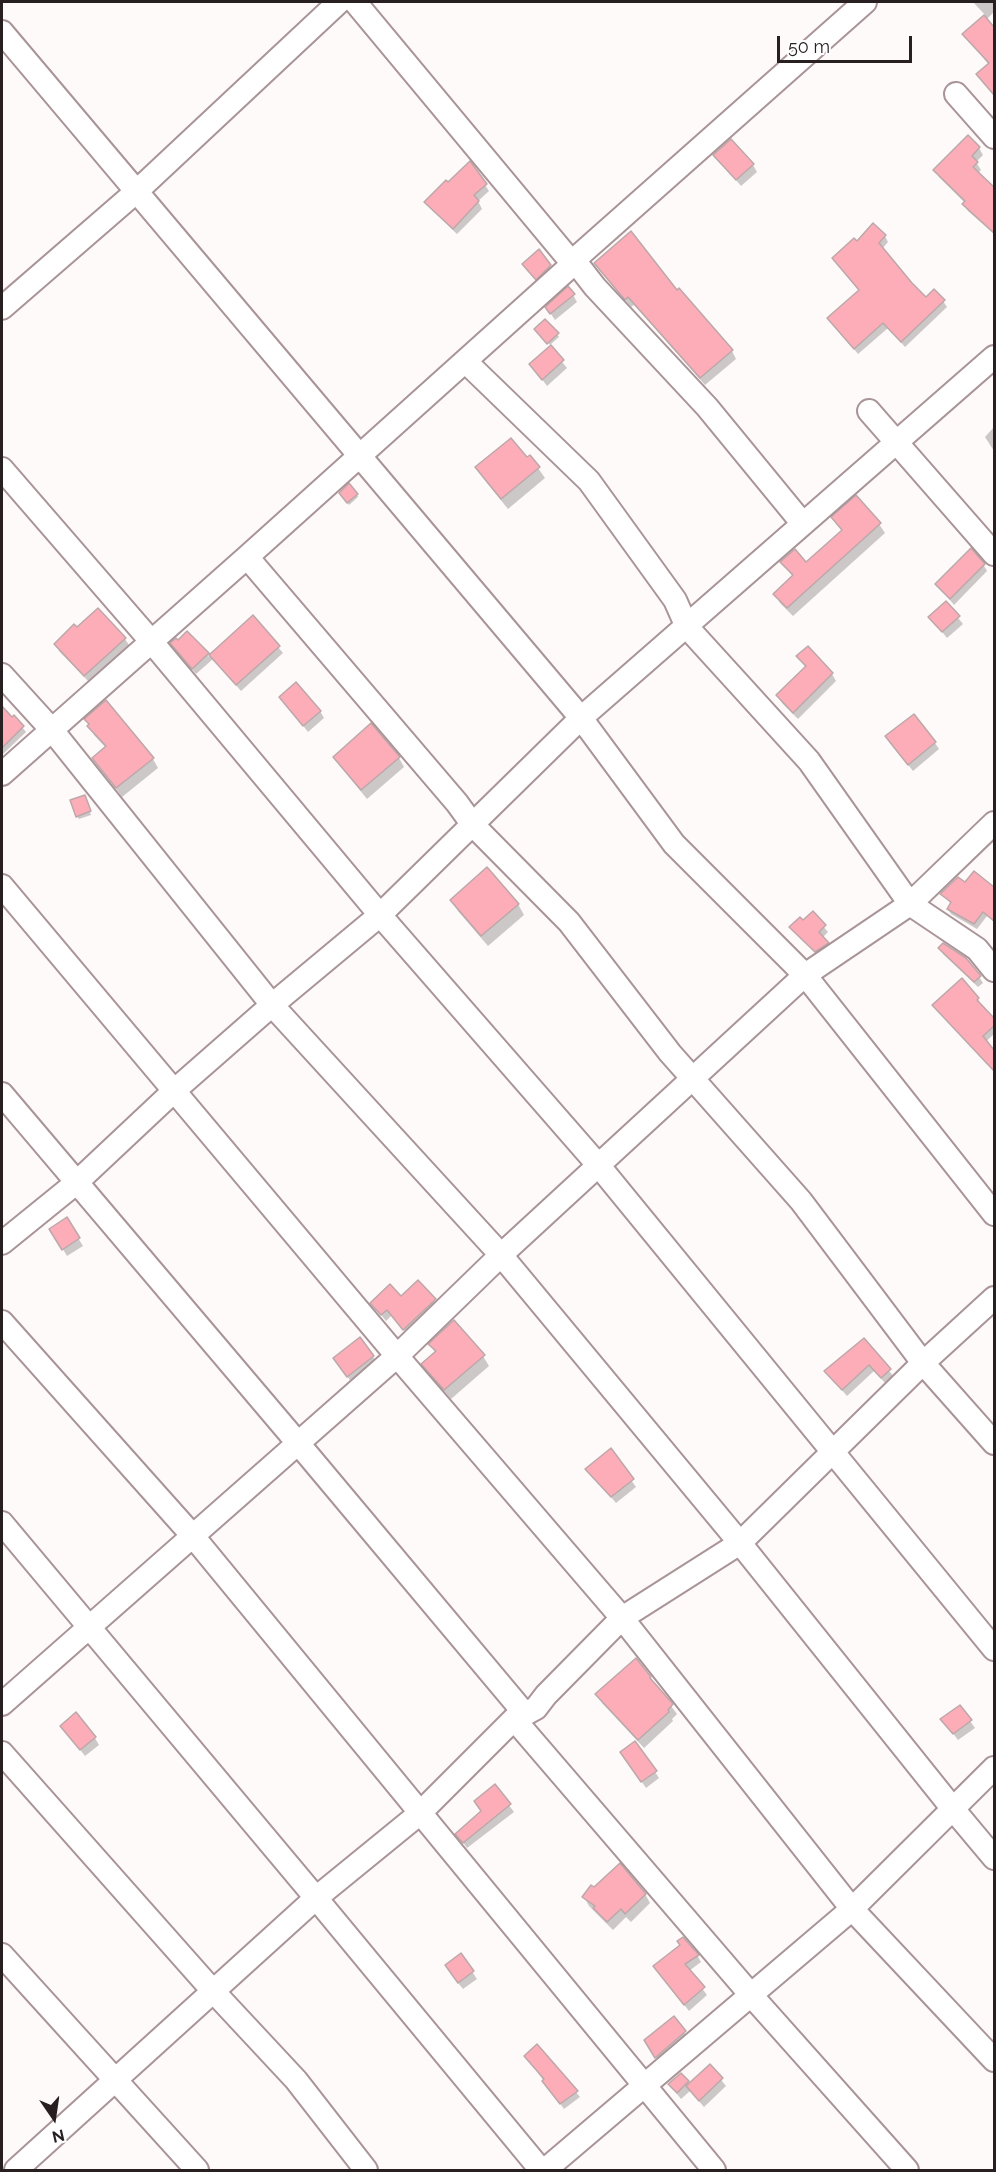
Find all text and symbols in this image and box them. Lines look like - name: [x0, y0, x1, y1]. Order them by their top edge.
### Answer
- scale bar: [780, 24, 915, 62]
- text: 50 m: [788, 36, 830, 57]
- north arrow: [24, 2088, 84, 2148]
- text: N: [50, 2125, 66, 2147]

